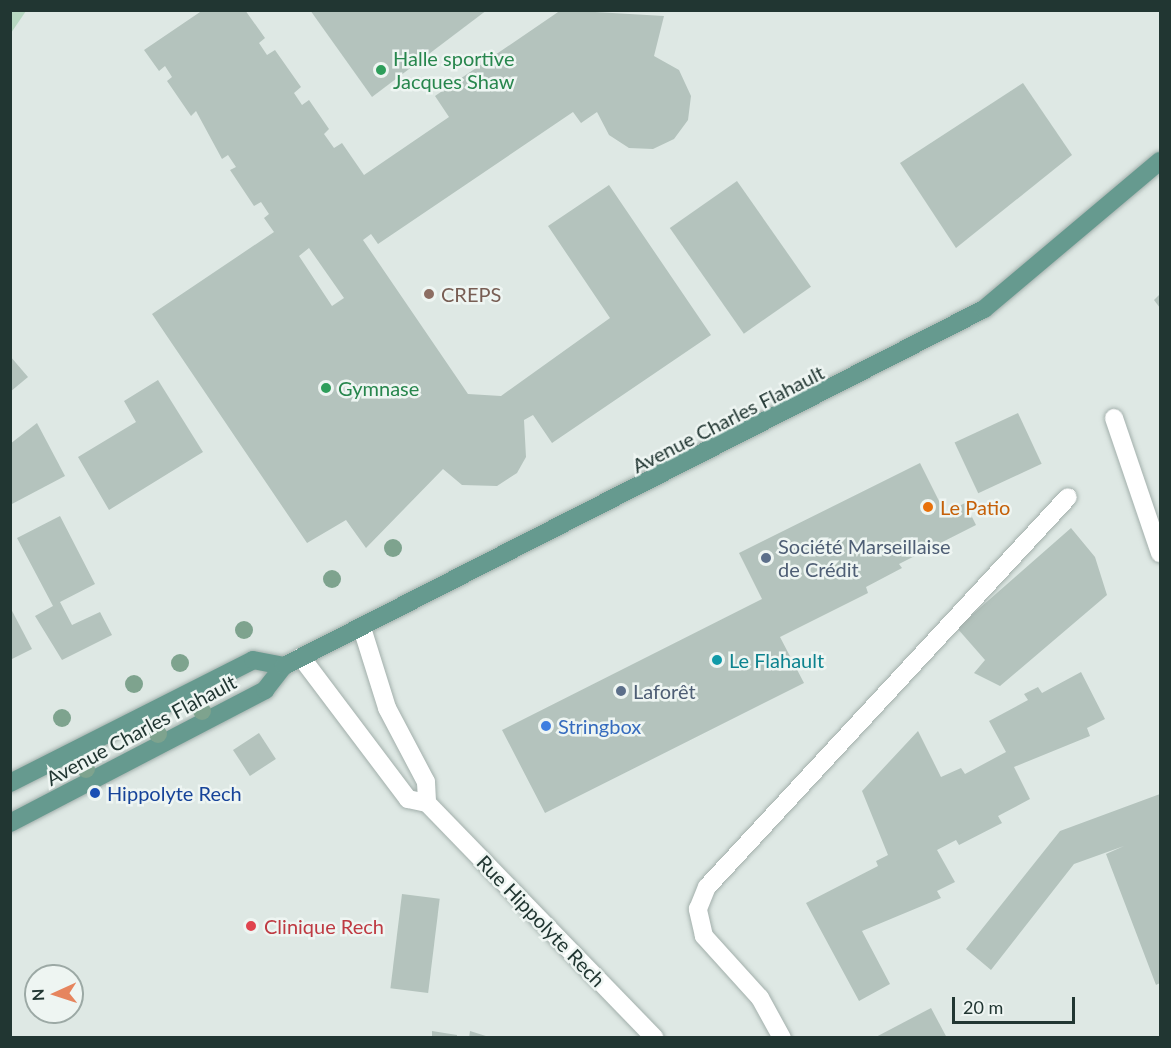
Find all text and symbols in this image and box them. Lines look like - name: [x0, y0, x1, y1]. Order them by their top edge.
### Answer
- place label: Halle sportive Jacques Shaw: [393, 46, 515, 93]
- marker: Halle sportive Jacques Shaw: [374, 63, 388, 77]
- place label: CREPS: [441, 282, 501, 306]
- marker: CREPS: [422, 287, 436, 301]
- street label: Avenue Charles Flahault: [628, 360, 828, 478]
- place label: Gymnase: [338, 376, 419, 400]
- marker: Gymnase: [319, 381, 333, 395]
- place label: Le Patio: [940, 495, 1010, 519]
- marker: Le Patio: [921, 500, 935, 514]
- place label: Société Marseillaise de Crédit: [778, 534, 951, 581]
- marker: Société Marseillaise de Crédit: [759, 551, 773, 565]
- place label: Le Flahault: [729, 648, 824, 672]
- marker: Le Flahault: [710, 653, 724, 667]
- street label: Avenue Charles Flahault: [42, 670, 240, 790]
- place label: Laforêt: [633, 679, 696, 703]
- marker: Laforêt: [614, 684, 628, 698]
- place label: Stringbox: [558, 714, 641, 738]
- marker: Stringbox: [539, 719, 553, 733]
- place label: Hippolyte Rech: [107, 781, 242, 805]
- marker: Hippolyte Rech: [88, 786, 102, 800]
- street label: Rue Hippolyte Rech: [472, 850, 610, 992]
- place label: Clinique Rech: [264, 914, 384, 938]
- marker: Clinique Rech: [242, 917, 260, 935]
- north arrow: [24, 964, 84, 1024]
- scale bar: [955, 985, 1078, 1023]
- text: N: [28, 988, 47, 1002]
- text: 20 m: [963, 996, 1003, 1018]

